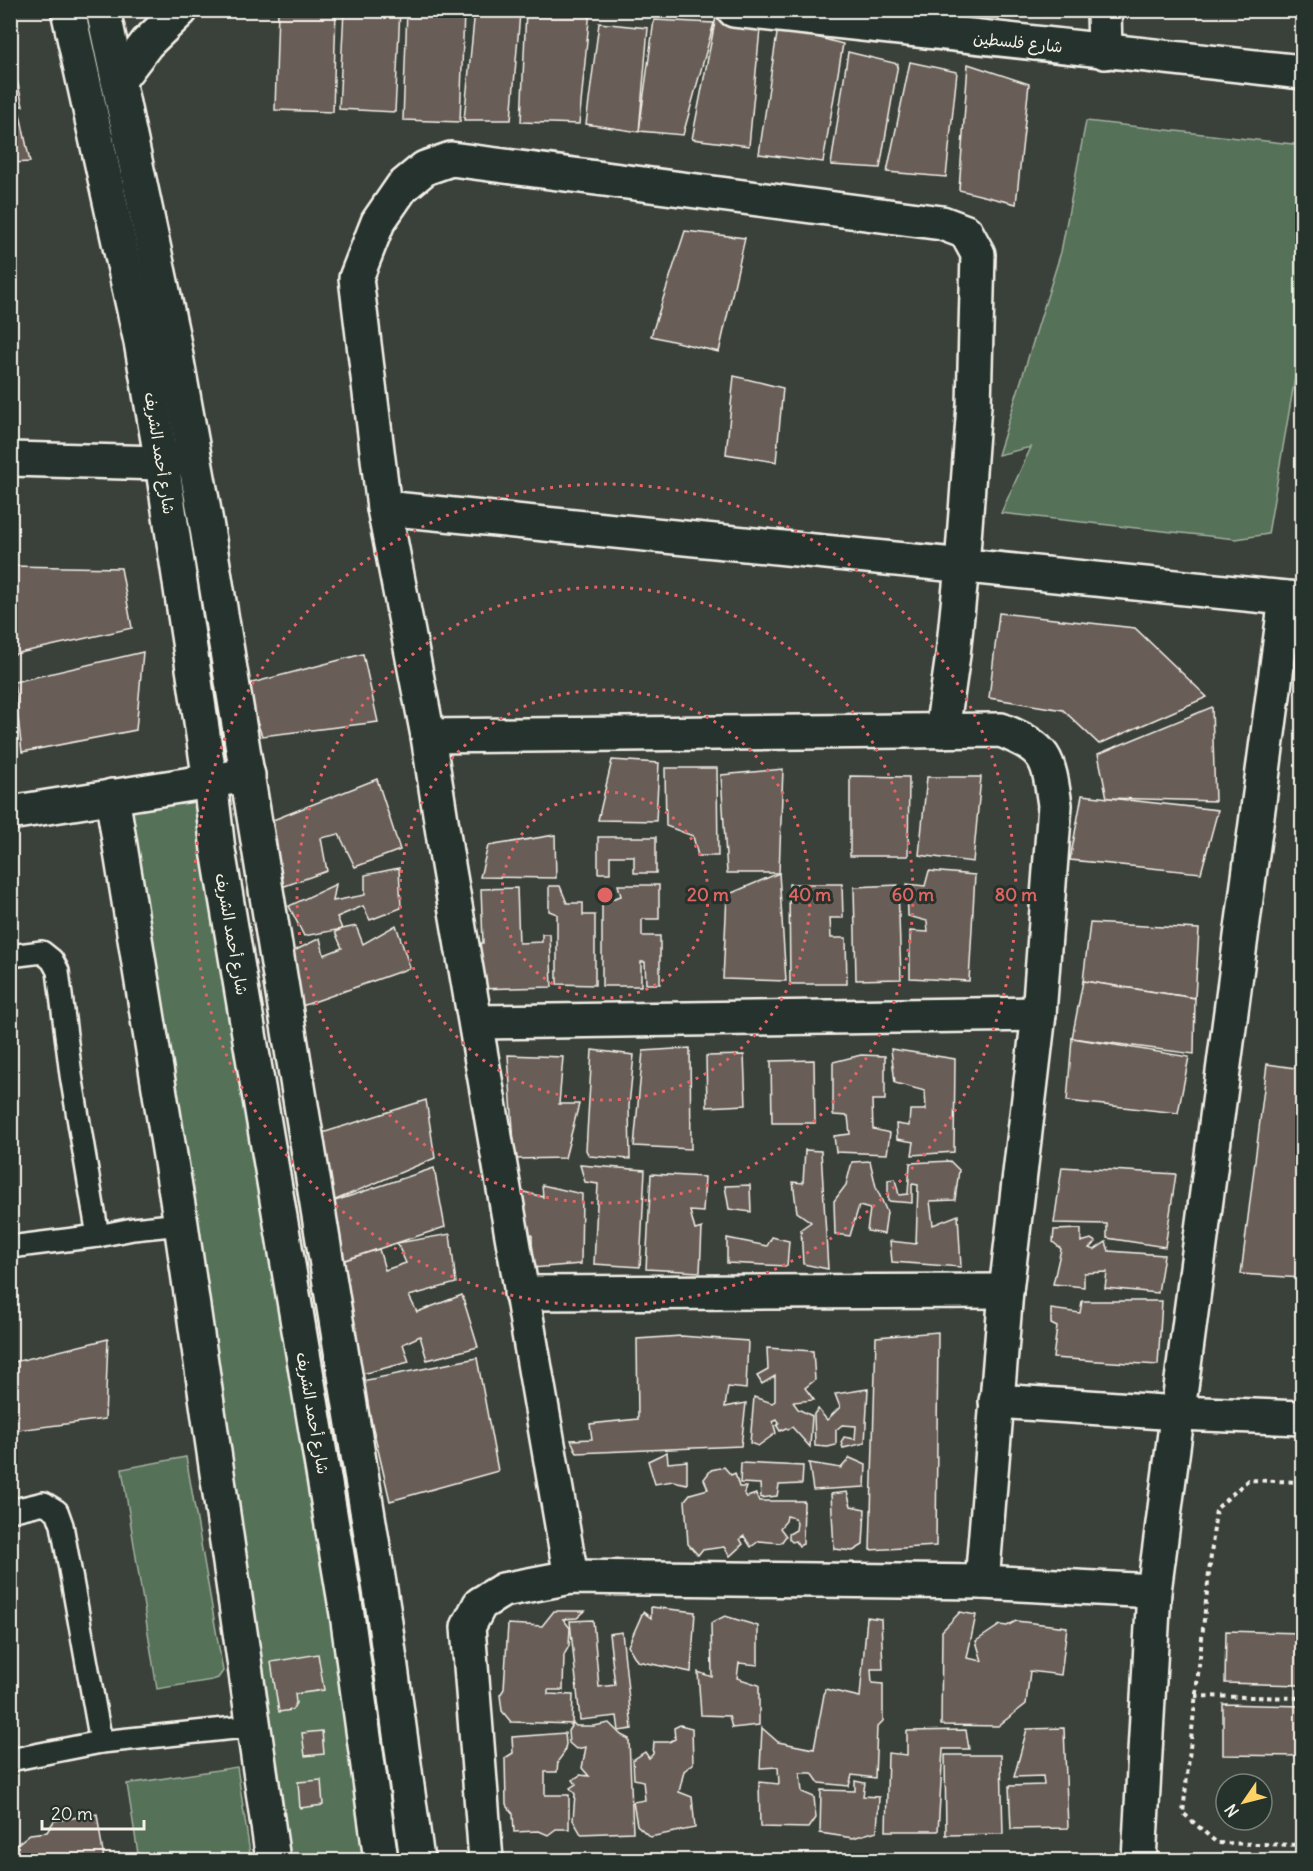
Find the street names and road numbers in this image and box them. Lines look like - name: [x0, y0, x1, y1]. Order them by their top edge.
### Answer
- street label: شارع فلسطين: [972, 27, 1064, 59]
- street label: شارع أحمد الشريف: [138, 390, 180, 516]
- street label: شارع أحمد الشريف: [209, 871, 253, 997]
- street label: شارع أحمد الشريف: [290, 1350, 334, 1476]

